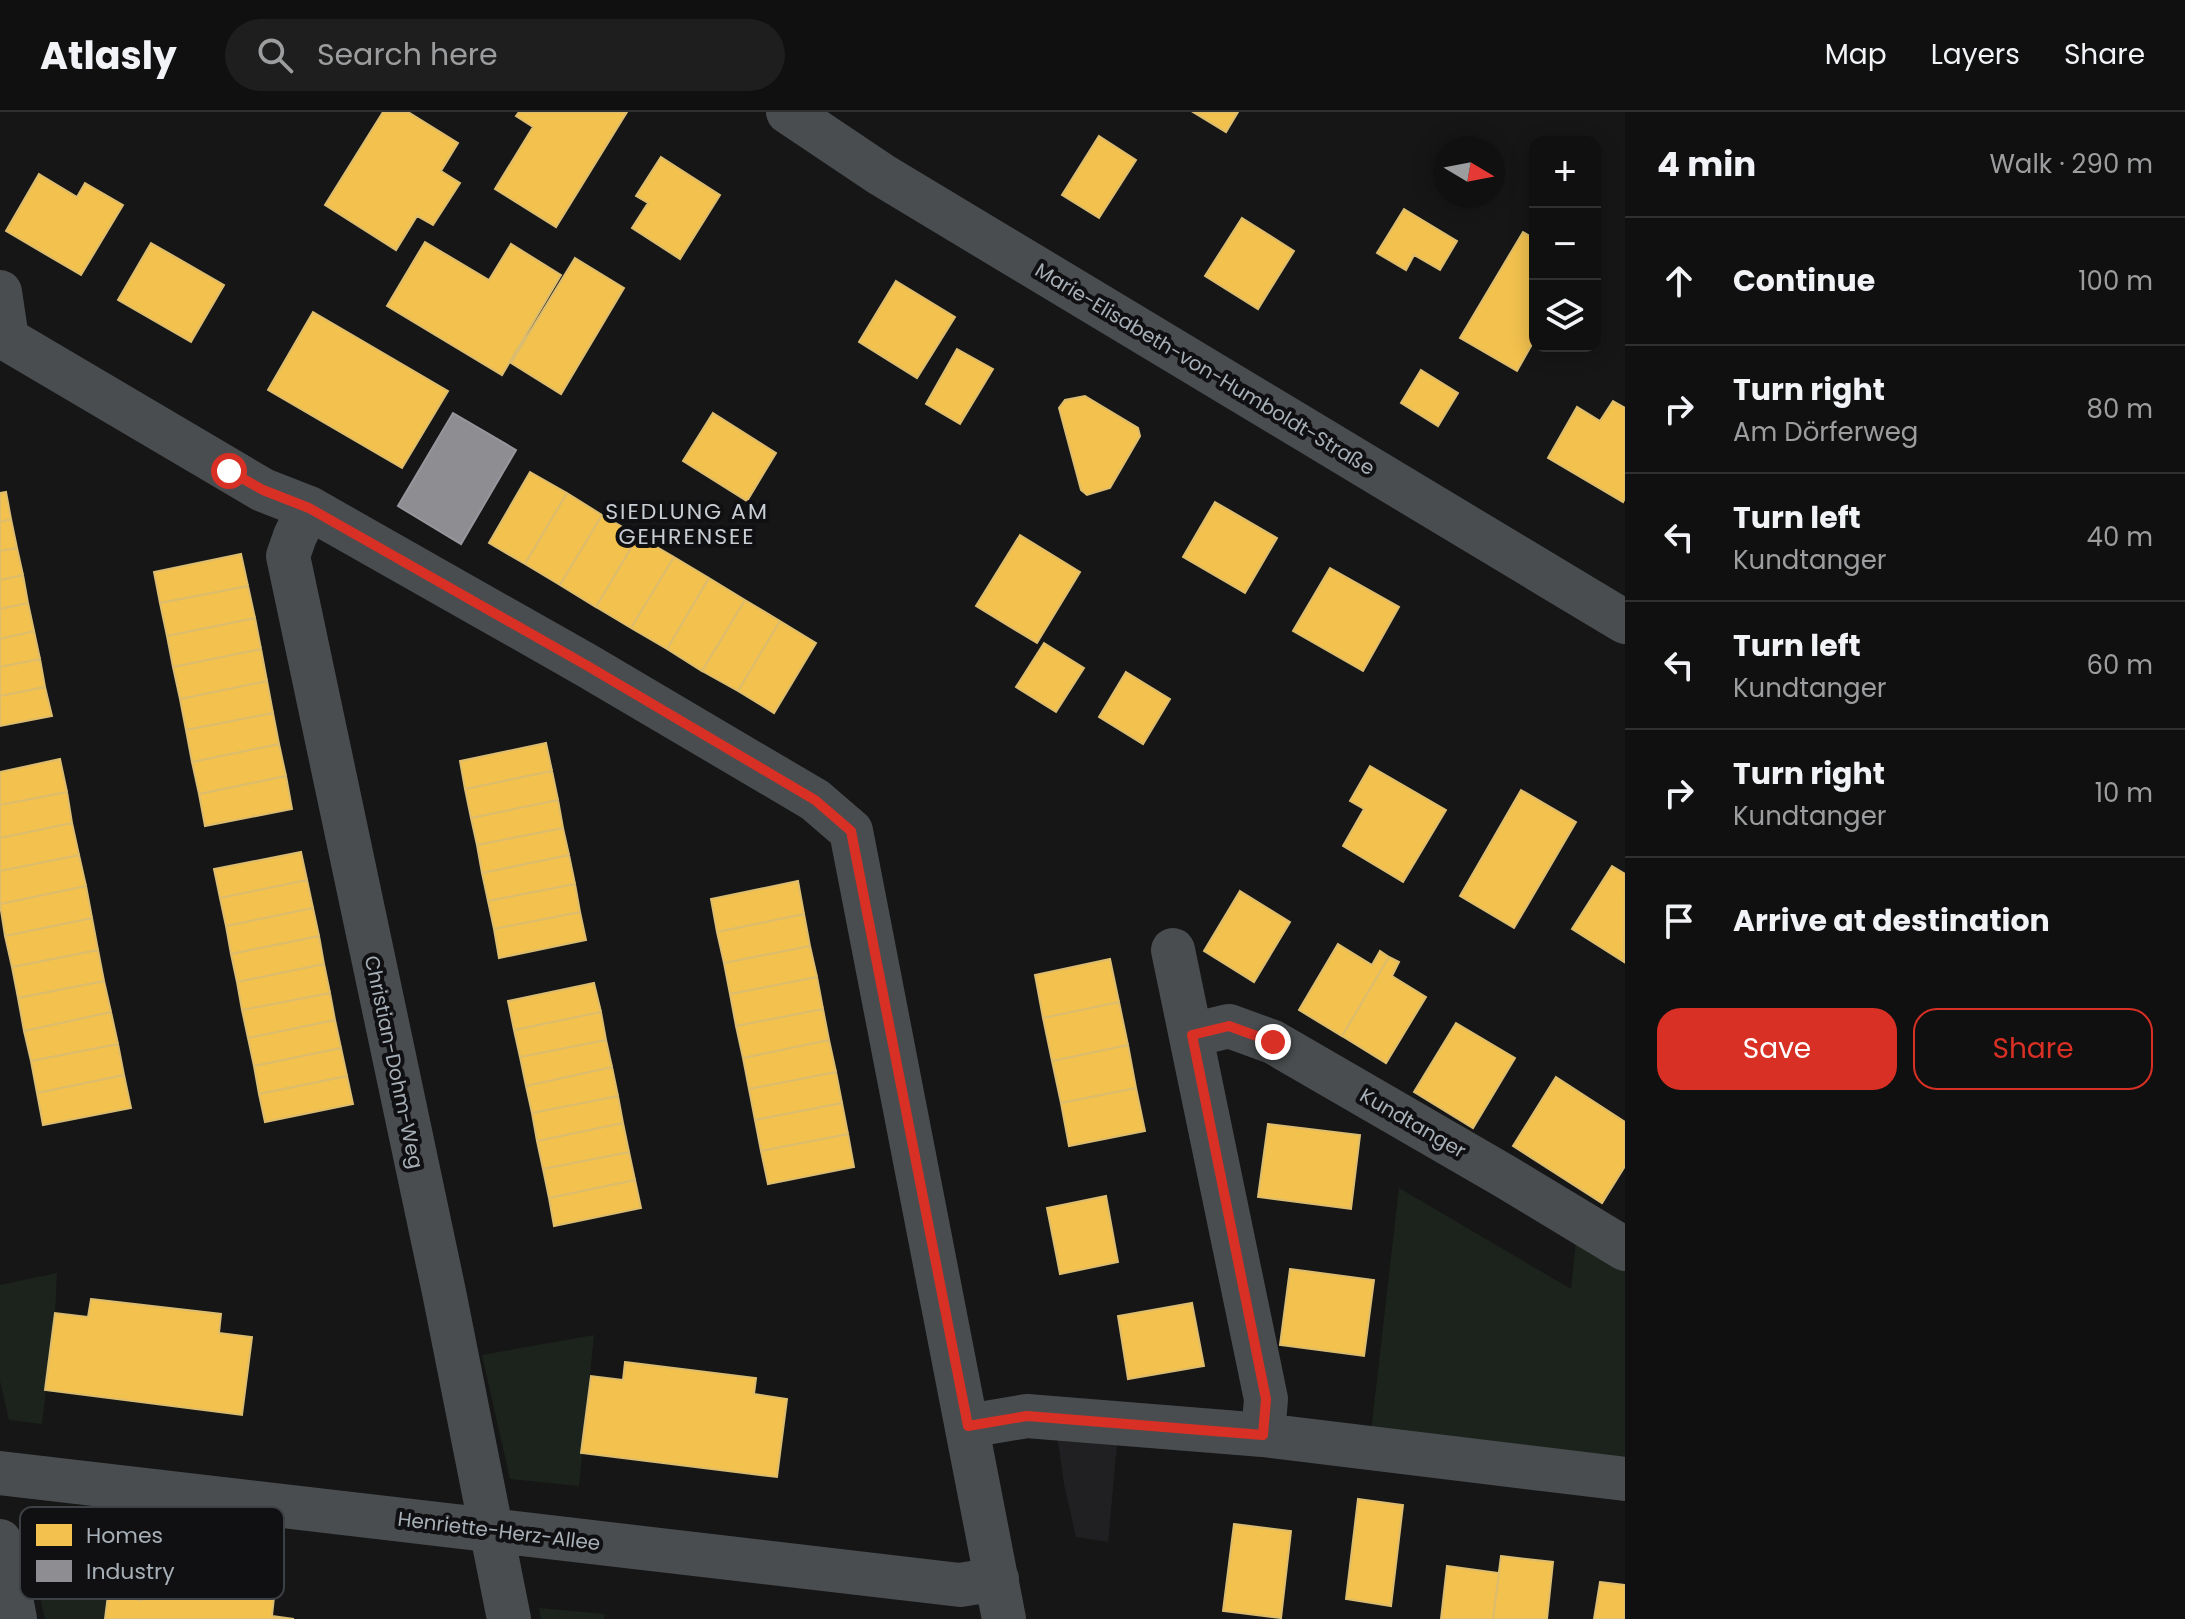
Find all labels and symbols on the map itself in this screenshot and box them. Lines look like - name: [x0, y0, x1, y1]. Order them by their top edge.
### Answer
- north arrow: [1433, 136, 1505, 208]
- street label: Marie-Elisabeth-von-Humboldt-Straße: [1030, 256, 1380, 482]
- route start: [211, 453, 247, 489]
- district label: SIEDLUNG AM GEHRENSEE: [605, 496, 769, 552]
- street label: Christian-Dohm-Weg: [358, 953, 430, 1171]
- route end: [1255, 1024, 1291, 1060]
- street label: Kundtanger: [1355, 1081, 1471, 1165]
- street label: Henriette-Herz-Allee: [396, 1505, 602, 1557]
- legend: [20, 1507, 284, 1599]
- text: Homes: [86, 1520, 163, 1551]
- text: Industry: [86, 1556, 175, 1587]

